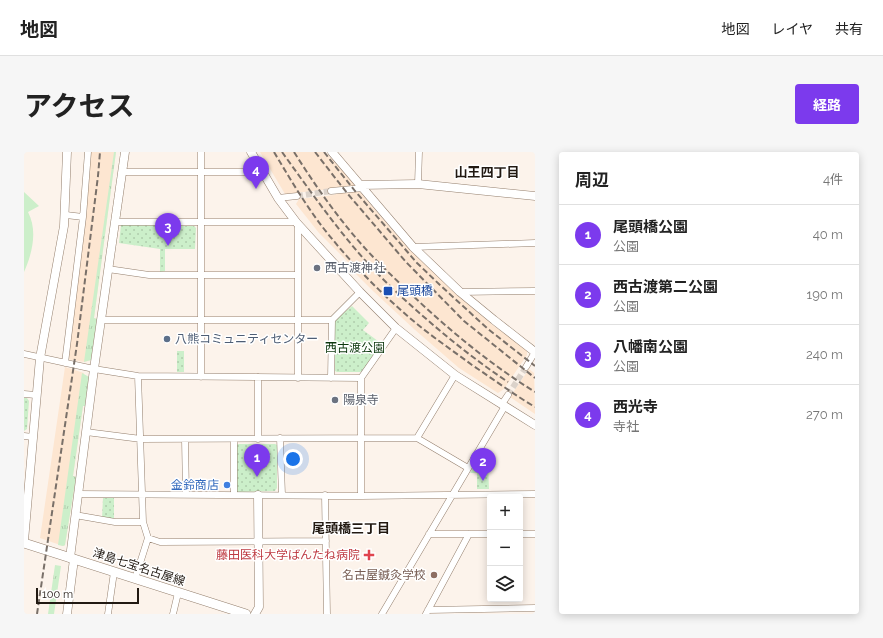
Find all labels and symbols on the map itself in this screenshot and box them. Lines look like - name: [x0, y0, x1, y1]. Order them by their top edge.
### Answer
- pin: 4: [243, 156, 269, 189]
- district label: 山王四丁目: [454, 165, 520, 180]
- pin: 3: [155, 213, 181, 246]
- place label: 西古渡神社: [325, 261, 385, 275]
- marker: 西古渡神社: [312, 263, 322, 273]
- place label: 尾頭橋: [397, 284, 433, 298]
- marker: 尾頭橋: [382, 285, 394, 297]
- place label: 八熊コミュニティセンター: [175, 332, 318, 346]
- marker: 八熊コミュニティセンター: [162, 334, 172, 344]
- park label: 西古渡公園: [325, 341, 385, 355]
- place label: 陽泉寺: [343, 393, 379, 407]
- marker: 陽泉寺: [330, 395, 340, 405]
- pin: 1: [244, 444, 270, 477]
- pin: 2: [470, 448, 496, 481]
- your location: [283, 449, 303, 469]
- place label: 金鈴商店: [171, 478, 219, 492]
- marker: 金鈴商店: [222, 480, 232, 490]
- district label: 尾頭橋三丁目: [312, 521, 390, 536]
- street label: 津島七宝名古屋線: [91, 546, 187, 588]
- place label: 藤田医科大学ばんたね病院: [216, 548, 360, 562]
- marker: 藤田医科大学ばんたね病院: [363, 549, 375, 561]
- place label: 名古屋鍼灸学校: [342, 568, 426, 582]
- marker: 名古屋鍼灸学校: [429, 570, 439, 580]
- scale bar: [36, 586, 139, 605]

